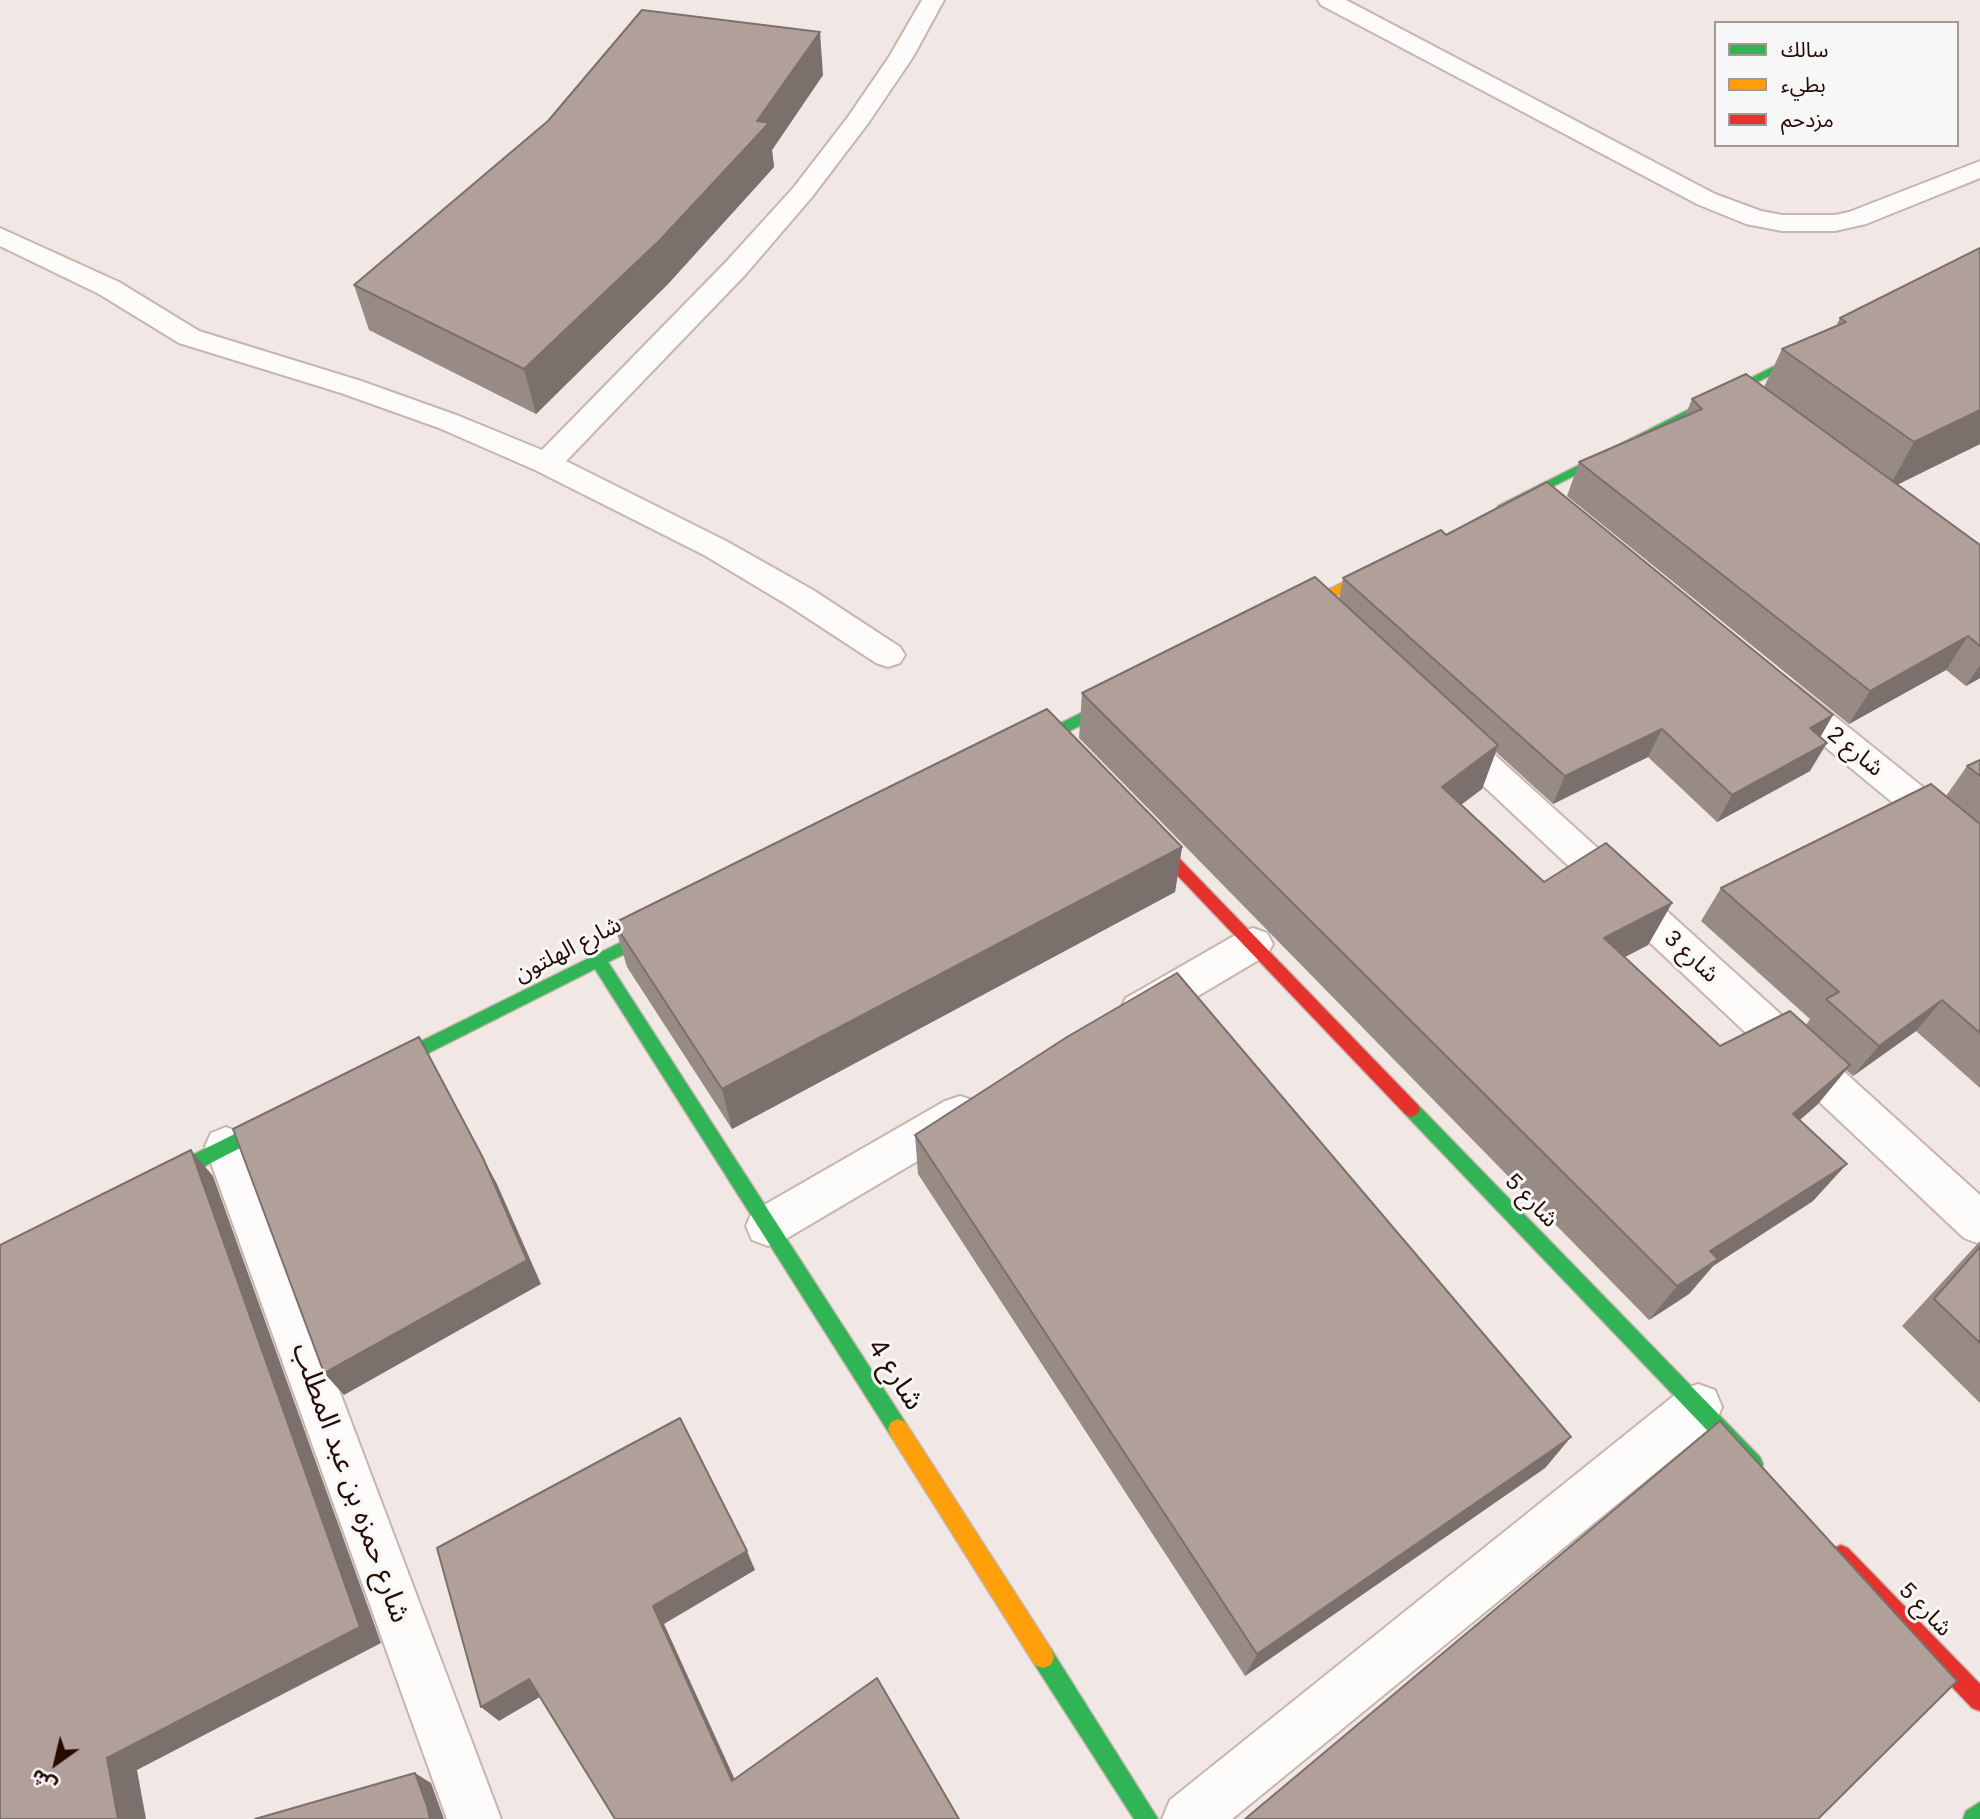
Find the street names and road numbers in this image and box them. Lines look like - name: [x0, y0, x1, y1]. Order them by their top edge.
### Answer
- street label: شارع 2: [1821, 721, 1889, 783]
- street label: شارع الهلتون: [510, 911, 626, 989]
- street label: شارع 3: [1658, 925, 1724, 989]
- street label: شارع 5: [1499, 1168, 1563, 1234]
- street label: شارع 4: [860, 1333, 930, 1417]
- street label: شارع حمزه بن عبد المطلب: [284, 1339, 416, 1627]
- street label: شارع 5: [1893, 1577, 1957, 1643]

